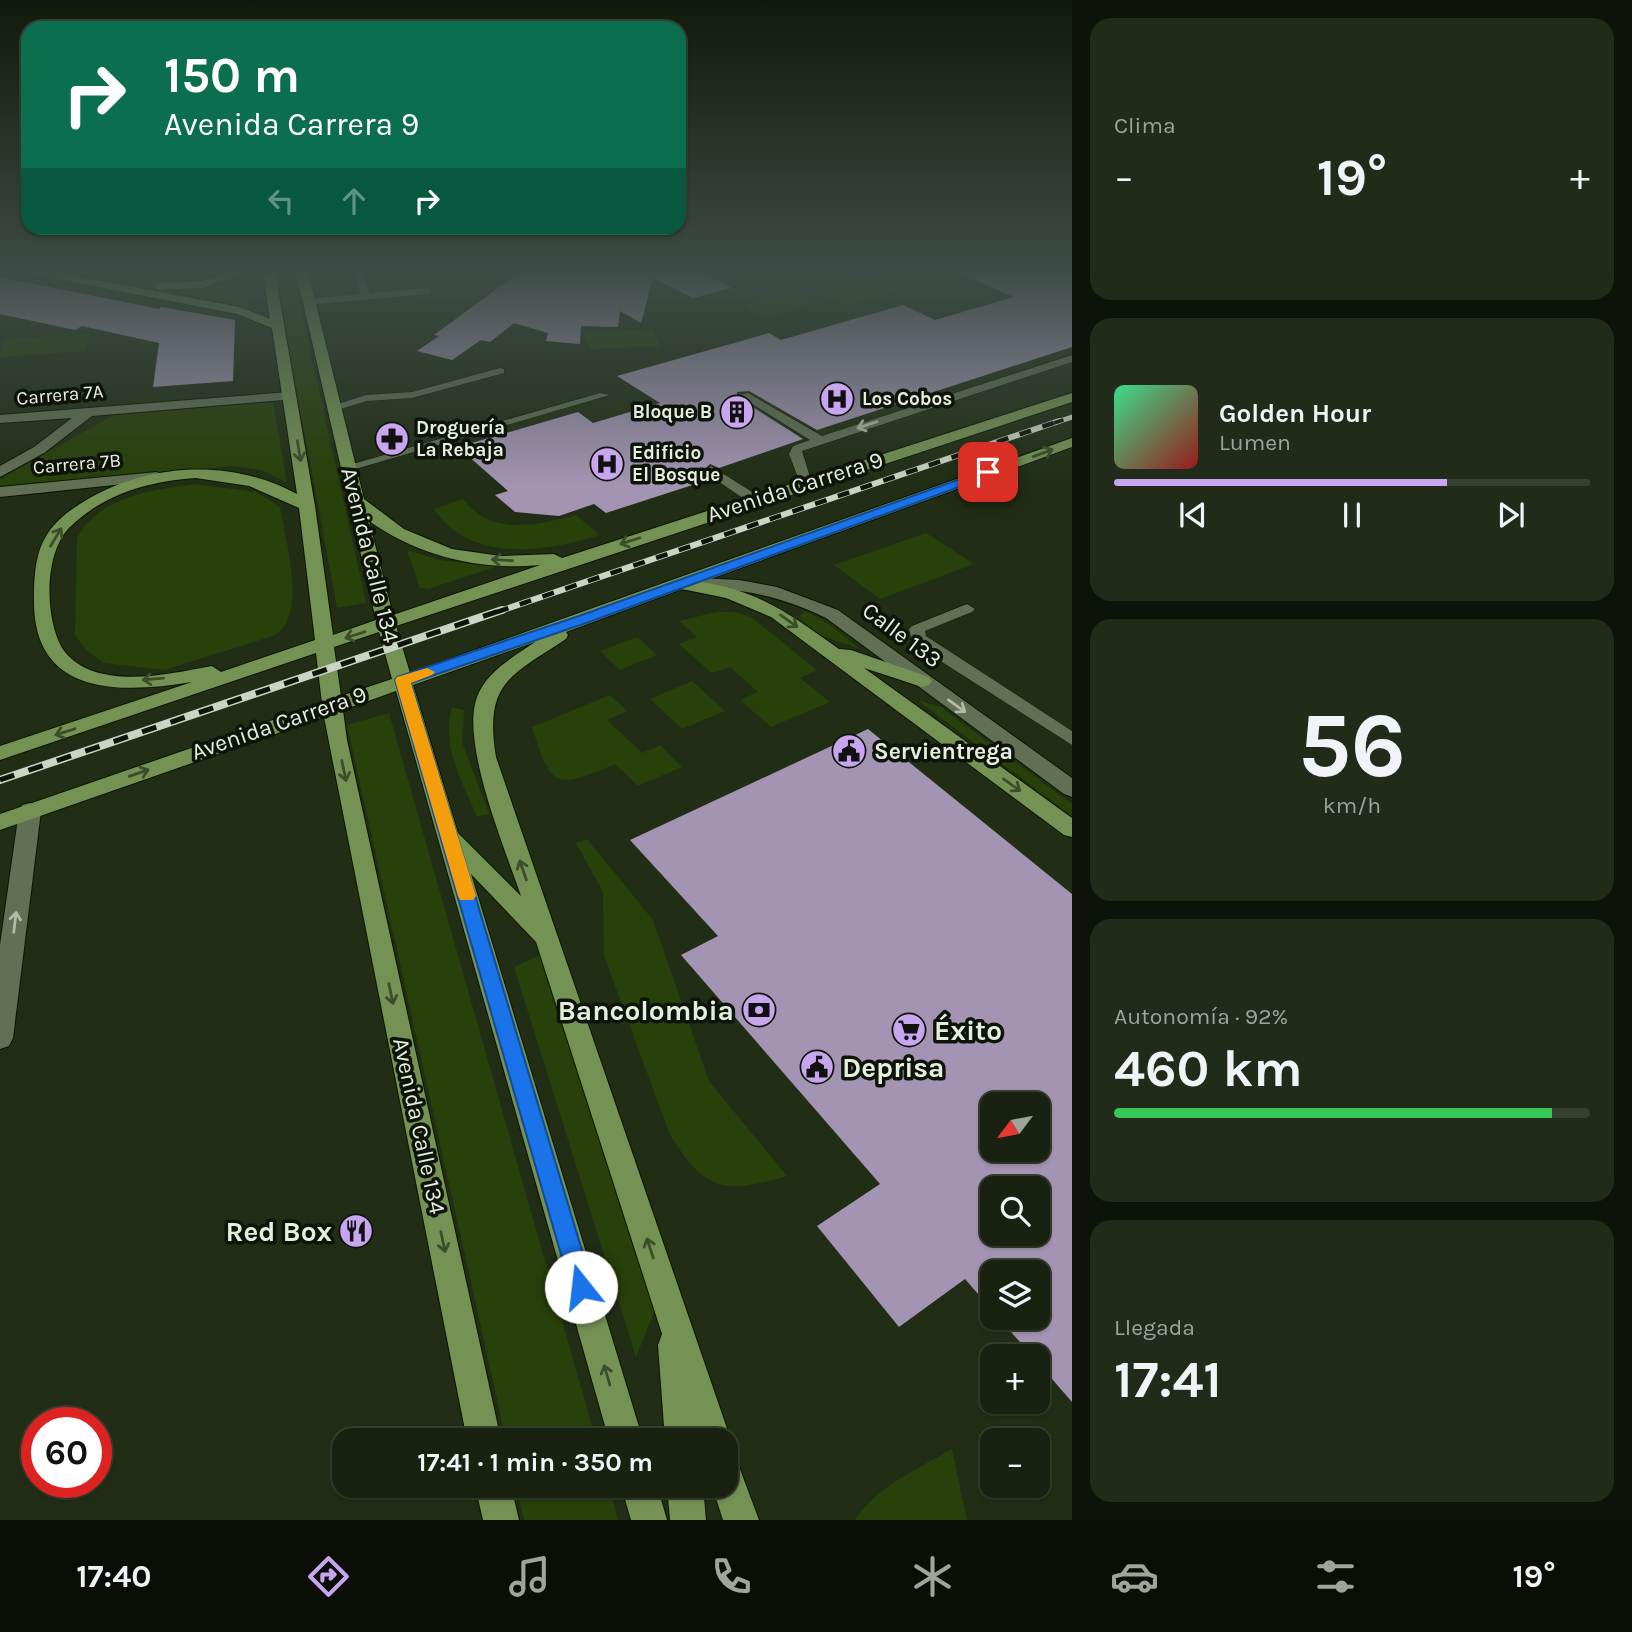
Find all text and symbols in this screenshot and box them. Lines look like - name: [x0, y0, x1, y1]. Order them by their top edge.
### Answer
- text: 150 m: [164, 47, 300, 104]
- icon: right: [49, 49, 140, 140]
- text: Avenida Carrera 9: [164, 106, 419, 143]
- text: Clima: [1114, 112, 1176, 139]
- text: 19°: [1317, 147, 1387, 208]
- text: −: [1114, 155, 1134, 200]
- text: +: [1570, 155, 1590, 200]
- icon: left: [262, 182, 300, 220]
- icon: ahead: [335, 182, 373, 220]
- icon: right: [408, 182, 446, 220]
- street label: Carrera 7A: [16, 380, 105, 410]
- hospital icon: Los Cobos: [818, 380, 856, 418]
- place label: Los Cobos: [862, 388, 952, 410]
- building icon: Bloque B: [718, 393, 756, 431]
- text: Golden Hour: [1219, 398, 1371, 429]
- place label: Bloque B: [632, 401, 712, 423]
- place label: Droguería La Rebaja: [416, 417, 505, 461]
- one-way arrow: [857, 419, 879, 432]
- pharmacy icon: Droguería La Rebaja: [373, 420, 411, 458]
- text: Lumen: [1219, 429, 1291, 456]
- one-way arrow: [292, 439, 305, 462]
- place label: Edificio El Bosque: [632, 442, 720, 486]
- pin: [958, 442, 1018, 502]
- hospital icon: Edificio El Bosque: [588, 445, 626, 483]
- street label: Avenida Carrera 9: [704, 446, 886, 528]
- one-way arrow: [1031, 446, 1053, 458]
- street label: Carrera 7B: [32, 449, 122, 479]
- icon: arrive: [969, 453, 1007, 491]
- street label: Avenida Calle 134: [335, 465, 405, 645]
- icon: previous: [1174, 496, 1212, 534]
- icon: pause: [1333, 496, 1371, 534]
- icon: next: [1492, 496, 1530, 534]
- one-way arrow: [49, 528, 63, 548]
- one-way arrow: [619, 536, 641, 548]
- one-way arrow: [491, 553, 513, 566]
- street label: Calle 133: [857, 597, 947, 673]
- one-way arrow: [779, 614, 798, 628]
- one-way arrow: [345, 630, 367, 642]
- one-way arrow: [142, 673, 165, 686]
- street label: Avenida Carrera 9: [188, 680, 370, 766]
- text: 56: [1298, 693, 1406, 799]
- one-way arrow: [947, 699, 966, 713]
- one-way arrow: [55, 726, 77, 739]
- public building icon: Servientrega: [830, 732, 868, 770]
- place label: Servientrega: [874, 738, 1013, 765]
- one-way arrow: [338, 759, 352, 782]
- one-way arrow: [127, 766, 149, 778]
- one-way arrow: [1002, 777, 1021, 792]
- text: km/h: [1323, 792, 1381, 819]
- one-way arrow: [516, 859, 529, 881]
- one-way arrow: [9, 911, 22, 933]
- one-way arrow: [385, 982, 399, 1005]
- bank icon: Bancolombia: [740, 991, 778, 1029]
- place label: Bancolombia: [558, 994, 734, 1027]
- text: Autonomía · 92%: [1114, 1003, 1288, 1030]
- supermarket icon: Éxito: [890, 1011, 928, 1049]
- place label: Éxito: [934, 1013, 1002, 1047]
- street label: Avenida Calle 134: [387, 1035, 451, 1217]
- text: 460 km: [1114, 1038, 1303, 1099]
- public building icon: Deprisa: [798, 1048, 836, 1086]
- place label: Deprisa: [842, 1051, 944, 1084]
- north arrow: [980, 1092, 1050, 1162]
- map controls: [980, 1092, 1050, 1498]
- button: search: [980, 1176, 1050, 1246]
- restaurant icon: Red Box: [337, 1212, 375, 1250]
- place label: Red Box: [225, 1215, 333, 1248]
- one-way arrow: [437, 1230, 451, 1253]
- one-way arrow: [643, 1237, 656, 1259]
- position arrow: [544, 1250, 618, 1324]
- button: layers: [980, 1260, 1050, 1330]
- text: Llegada: [1114, 1314, 1195, 1341]
- button: +: [980, 1344, 1050, 1414]
- text: 17:41: [1114, 1349, 1222, 1410]
- one-way arrow: [599, 1364, 612, 1386]
- speed limit sign: 60: [21, 1407, 112, 1498]
- button: −: [980, 1428, 1050, 1498]
- text: 17:41 · 1 min · 350 m: [417, 1447, 653, 1478]
- icon: directions: [304, 1552, 353, 1601]
- icon: music: [505, 1552, 554, 1601]
- icon: phone: [707, 1552, 756, 1601]
- icon: climate: [908, 1552, 957, 1601]
- icon: car: [1110, 1552, 1159, 1601]
- icon: filters: [1311, 1552, 1360, 1601]
- text: 17:40: [76, 1558, 151, 1595]
- text: 19°: [1512, 1558, 1556, 1595]

